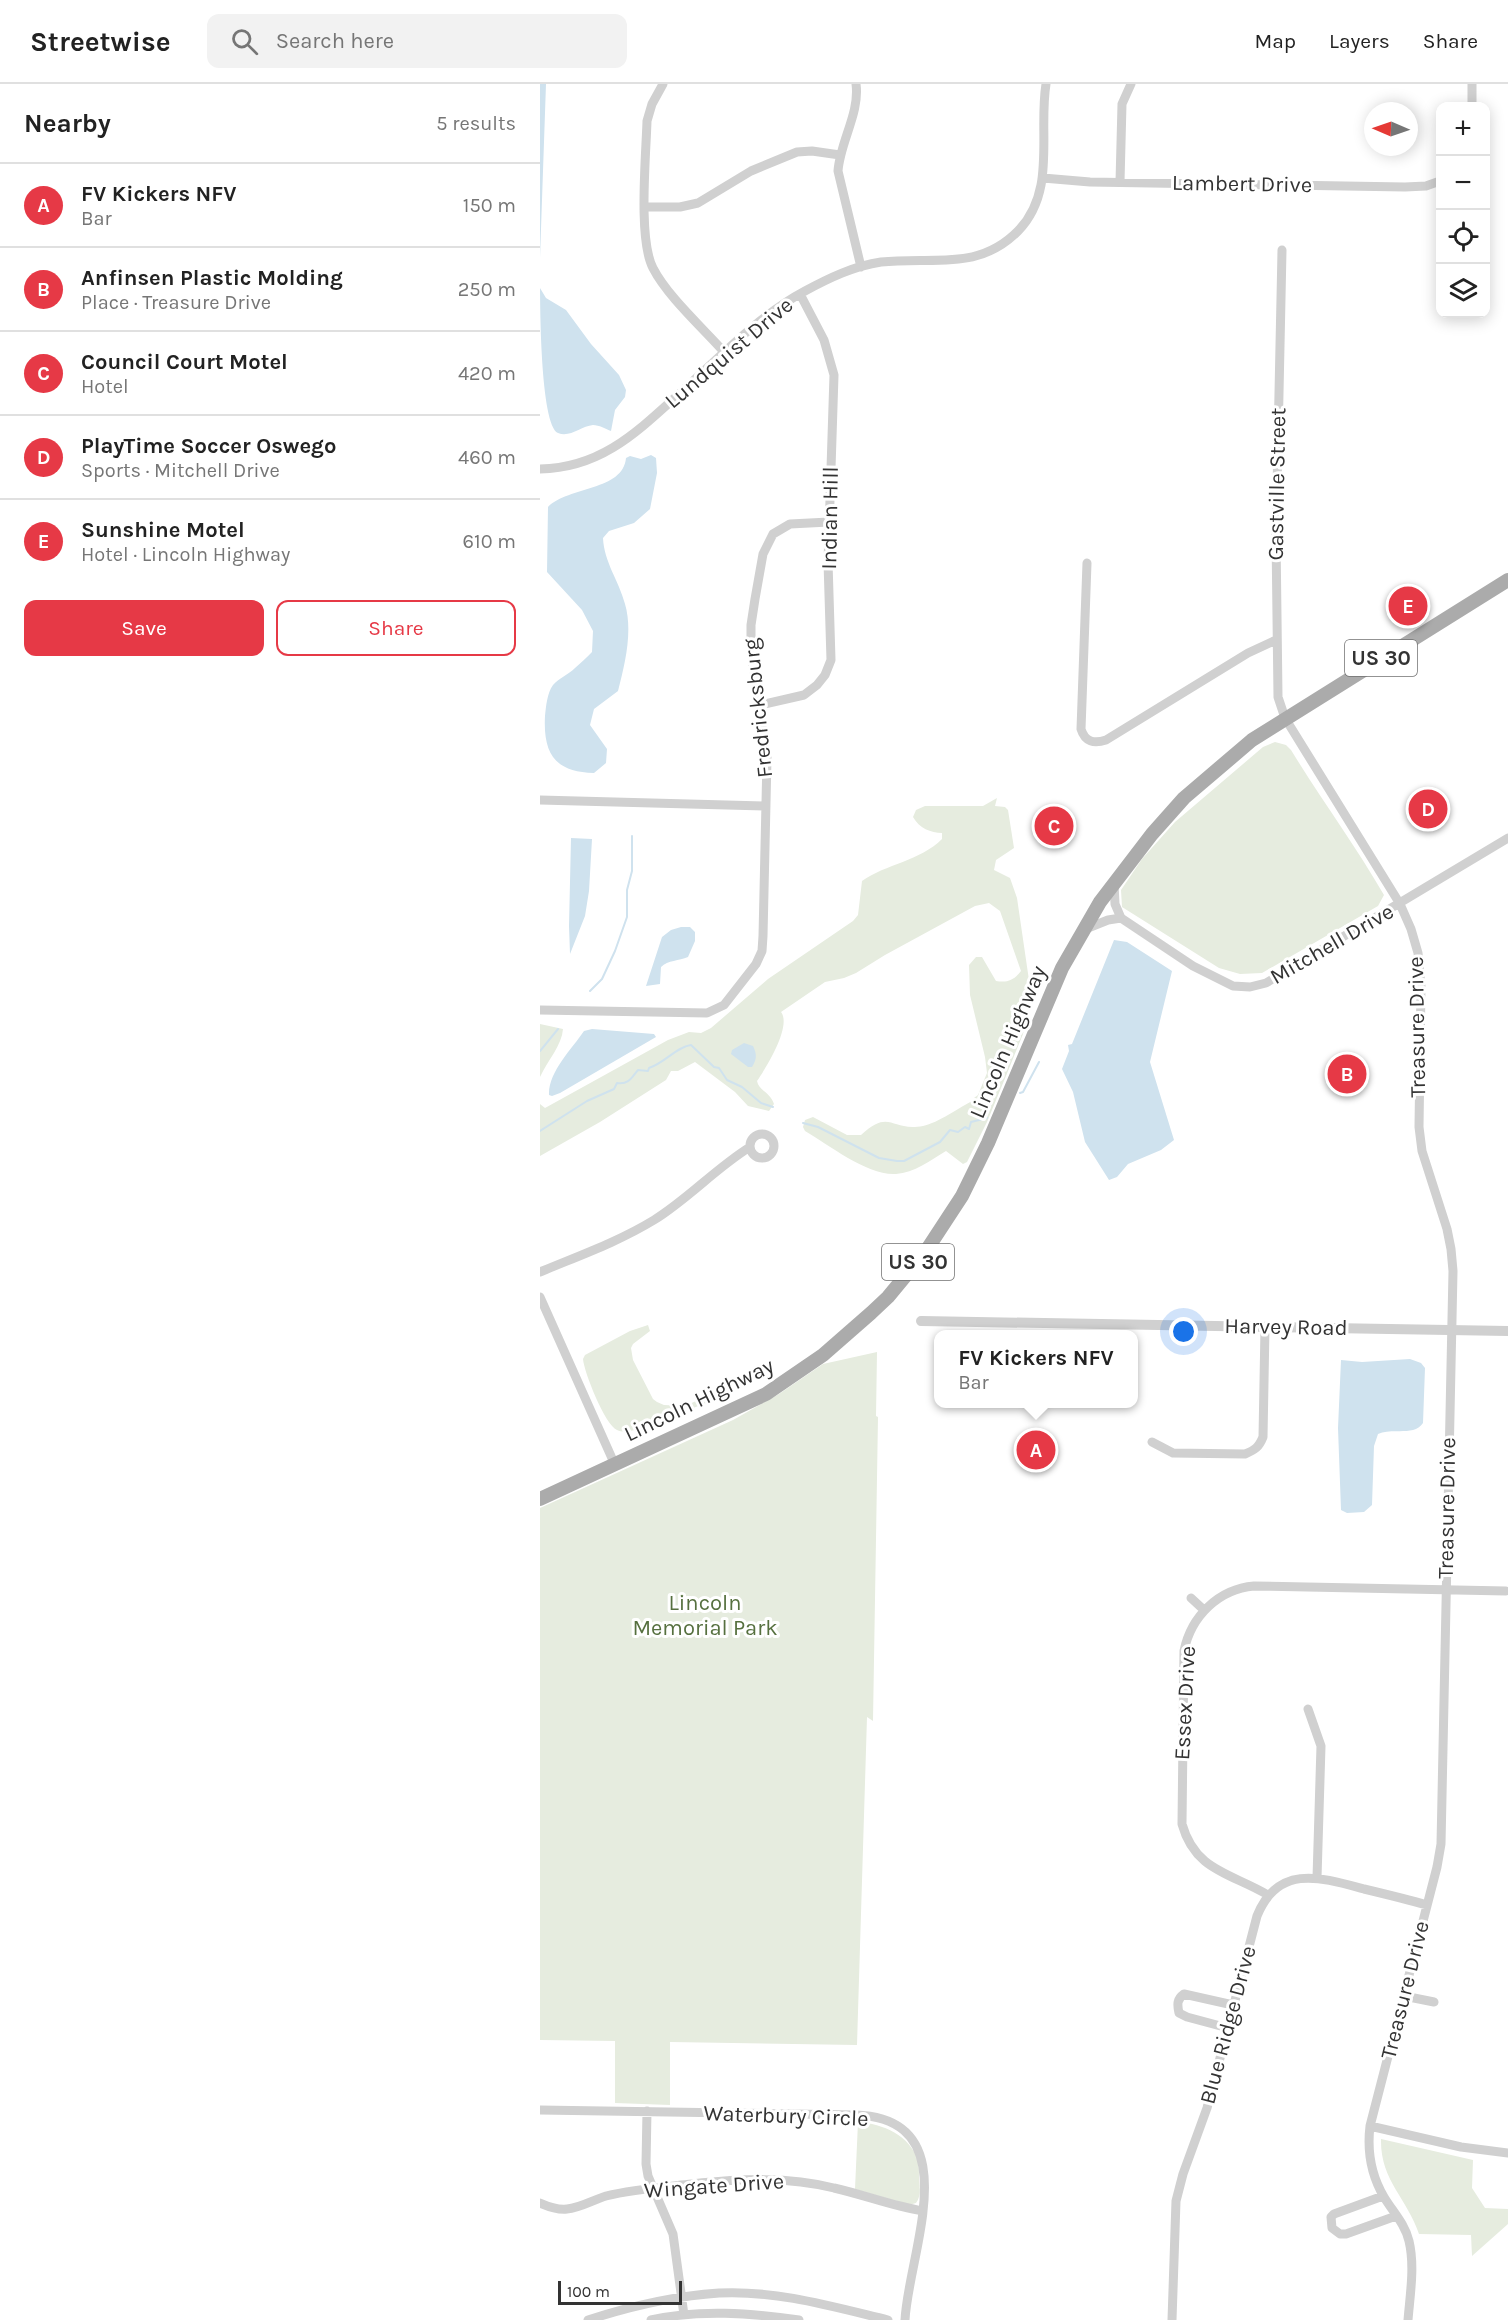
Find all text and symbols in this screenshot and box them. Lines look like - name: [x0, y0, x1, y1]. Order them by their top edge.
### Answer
- search box: [207, 14, 627, 68]
- text: Streetwise: [30, 25, 171, 58]
- icon: search: [228, 25, 261, 58]
- text: Search here: [276, 28, 394, 54]
- text: Map: [1254, 29, 1296, 53]
- text: Layers: [1329, 29, 1390, 53]
- text: Share: [1423, 29, 1478, 53]
- north arrow: [1364, 102, 1418, 156]
- map controls: [1436, 102, 1490, 318]
- button: +: [1436, 102, 1490, 156]
- text: Nearby: [24, 108, 111, 139]
- text: 5 results: [436, 112, 516, 135]
- button: −: [1436, 156, 1490, 210]
- street label: Lambert Drive: [1172, 170, 1312, 198]
- text: FV Kickers NFV: [81, 181, 237, 207]
- text: A: [37, 194, 50, 217]
- text: 150 m: [463, 194, 516, 217]
- text: Bar: [81, 207, 112, 230]
- button: locate: [1436, 210, 1490, 264]
- button: layers: [1436, 264, 1490, 318]
- text: Anfinsen Plastic Molding: [81, 265, 343, 291]
- text: B: [37, 278, 50, 301]
- text: 250 m: [458, 278, 516, 301]
- text: Place · Treasure Drive: [81, 291, 271, 314]
- street label: Lundquist Drive: [660, 292, 798, 414]
- text: Council Court Motel: [81, 349, 288, 375]
- text: C: [37, 362, 50, 385]
- text: 420 m: [458, 362, 516, 385]
- text: Hotel: [81, 375, 129, 398]
- street label: Gastville Street: [1263, 407, 1291, 561]
- text: PlayTime Soccer Oswego: [81, 433, 336, 459]
- text: D: [37, 446, 50, 469]
- text: 460 m: [458, 446, 516, 469]
- text: Sports · Mitchell Drive: [81, 459, 280, 482]
- street label: Indian Hill: [816, 466, 844, 570]
- text: Sunshine Motel: [81, 517, 245, 543]
- text: E: [38, 530, 49, 553]
- text: 610 m: [463, 530, 516, 553]
- text: Hotel · Lincoln Highway: [81, 543, 290, 566]
- pin: E: [1388, 584, 1428, 628]
- button: Save: [24, 600, 264, 656]
- button: Share: [276, 600, 516, 656]
- street label: Fredricksburg: [738, 636, 778, 779]
- road number: US 30: [1345, 640, 1417, 676]
- pin: D: [1408, 786, 1448, 832]
- pin: C: [1034, 804, 1074, 848]
- street label: Mitchell Drive: [1266, 898, 1398, 990]
- street label: Treasure Drive: [1403, 956, 1431, 1098]
- street label: Lincoln Highway: [964, 962, 1052, 1122]
- pin: B: [1328, 1052, 1366, 1096]
- road number: US 30: [882, 1244, 954, 1280]
- street label: Harvey Road: [1224, 1313, 1348, 1341]
- your location: [1169, 1317, 1198, 1346]
- popup: [934, 1330, 1138, 1408]
- text: FV Kickers NFV: [958, 1345, 1114, 1371]
- street label: Lincoln Highway: [620, 1352, 778, 1448]
- text: Bar: [958, 1371, 989, 1394]
- pin: A: [1016, 1428, 1056, 1472]
- street label: Treasure Drive: [1433, 1437, 1461, 1579]
- park label: Lincoln Memorial Park: [632, 1590, 778, 1641]
- street label: Essex Drive: [1169, 1645, 1201, 1761]
- street label: Treasure Drive: [1375, 1918, 1435, 2062]
- street label: Blue Ridge Drive: [1194, 1943, 1262, 2107]
- street label: Waterbury Circle: [703, 2100, 869, 2132]
- street label: Wingate Drive: [643, 2168, 785, 2204]
- scale bar: [558, 2278, 682, 2306]
- text: 100 m: [567, 2282, 610, 2301]

